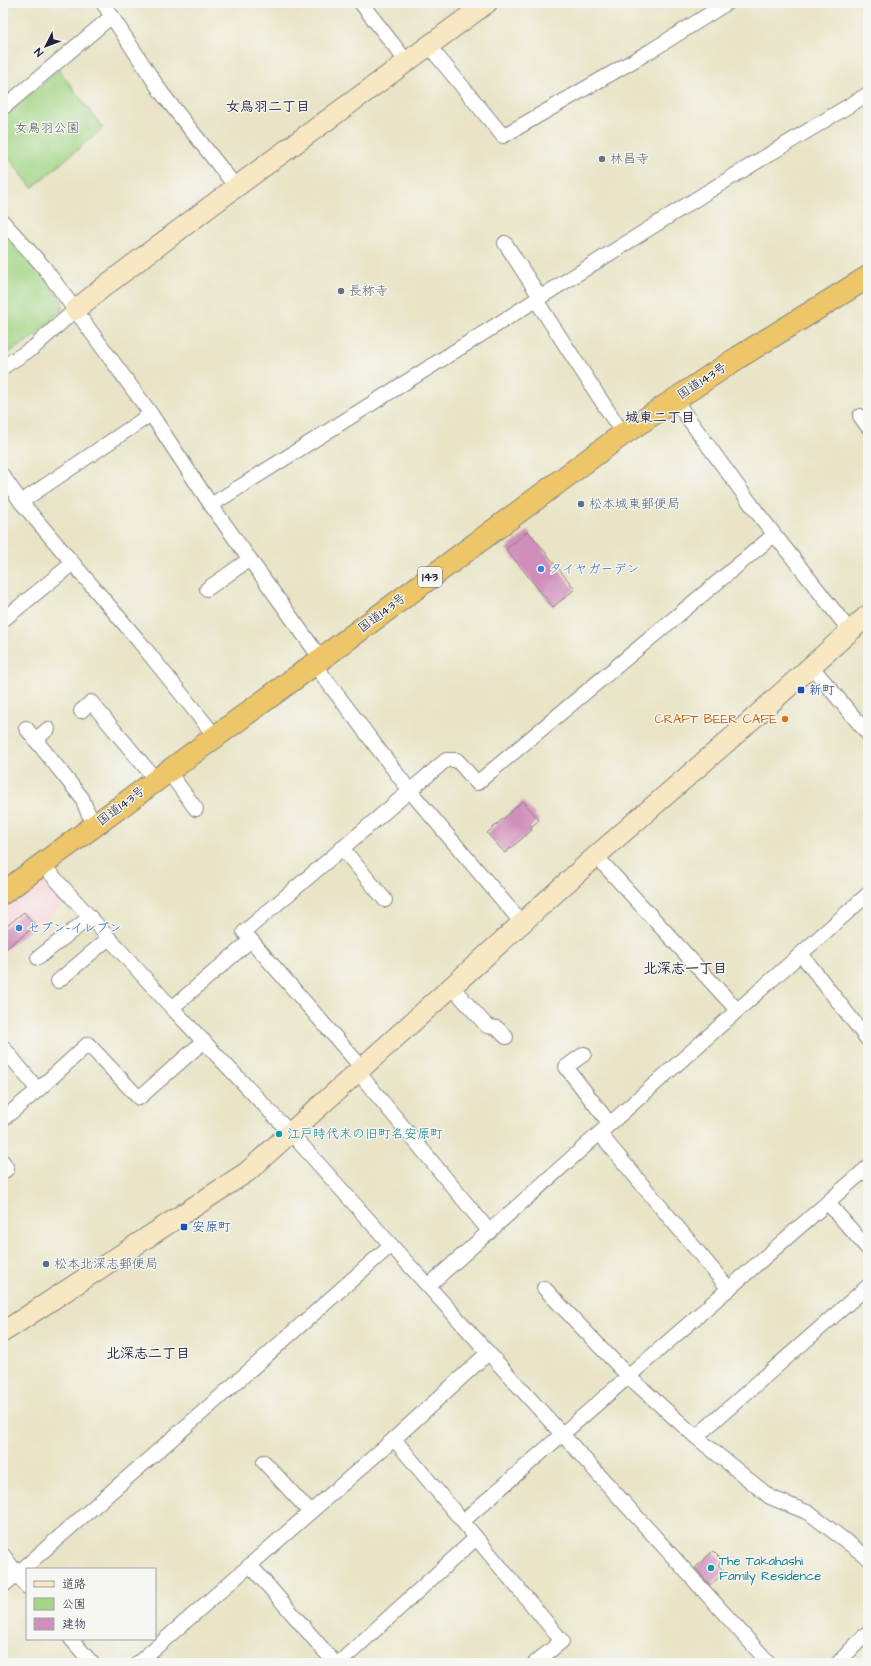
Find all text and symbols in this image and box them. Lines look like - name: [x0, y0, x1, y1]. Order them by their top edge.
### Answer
- north arrow: [26, 26, 66, 66]
- text: N: [31, 45, 47, 60]
- district label: 女鳥羽二丁目: [226, 97, 310, 117]
- park label: 女鳥羽公園: [14, 119, 80, 137]
- place label: 林昌寺: [610, 150, 649, 168]
- marker: 林昌寺: [597, 154, 607, 164]
- place label: 長称寺: [349, 282, 388, 300]
- marker: 長称寺: [336, 286, 346, 296]
- street label: 国道143号: [674, 358, 730, 404]
- district label: 城東二丁目: [625, 408, 695, 428]
- place label: 松本城東郵便局: [589, 495, 680, 513]
- marker: 松本城東郵便局: [576, 499, 586, 509]
- place label: タイヤガーデン: [549, 560, 639, 578]
- marker: タイヤガーデン: [536, 564, 546, 574]
- road number: 143: [418, 567, 442, 587]
- street label: 国道143号: [354, 589, 410, 637]
- place label: 新町: [809, 681, 835, 699]
- marker: 新町: [796, 685, 806, 695]
- place label: CRAFT BEER CAFE: [655, 710, 777, 728]
- marker: CRAFT BEER CAFE: [780, 714, 790, 724]
- street label: 国道143号: [93, 782, 149, 830]
- place label: セブン-イレブン: [27, 919, 122, 937]
- marker: セブン-イレブン: [14, 923, 24, 933]
- district label: 北深志一丁目: [643, 959, 727, 979]
- place label: 江戸時代末の旧町名安原町: [287, 1125, 443, 1143]
- marker: 江戸時代末の旧町名安原町: [274, 1129, 284, 1139]
- place label: 安原町: [192, 1218, 231, 1236]
- marker: 安原町: [179, 1222, 189, 1232]
- place label: 松本北深志郵便局: [54, 1255, 158, 1273]
- marker: 松本北深志郵便局: [41, 1259, 51, 1269]
- district label: 北深志二丁目: [106, 1344, 190, 1364]
- place label: The Takahashi Family Residence: [719, 1552, 821, 1586]
- marker: The Takahashi Family Residence: [706, 1563, 716, 1573]
- legend: [26, 1568, 156, 1640]
- text: 道路: [62, 1576, 86, 1593]
- text: 公園: [62, 1596, 86, 1613]
- text: 建物: [62, 1616, 86, 1633]

